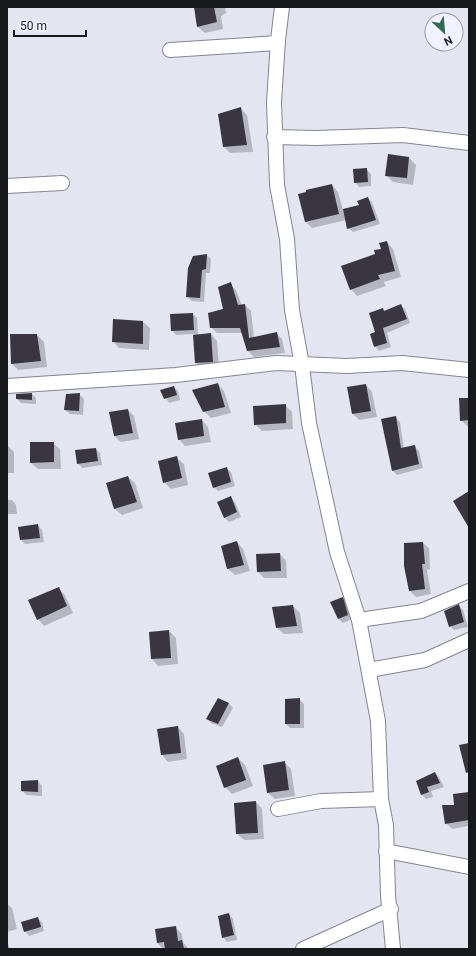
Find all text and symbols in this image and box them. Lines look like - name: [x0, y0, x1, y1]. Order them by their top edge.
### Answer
- scale bar: [14, 12, 86, 38]
- north arrow: [424, 12, 464, 52]
- text: 50 m: [20, 19, 47, 33]
- text: N: [442, 33, 455, 48]

